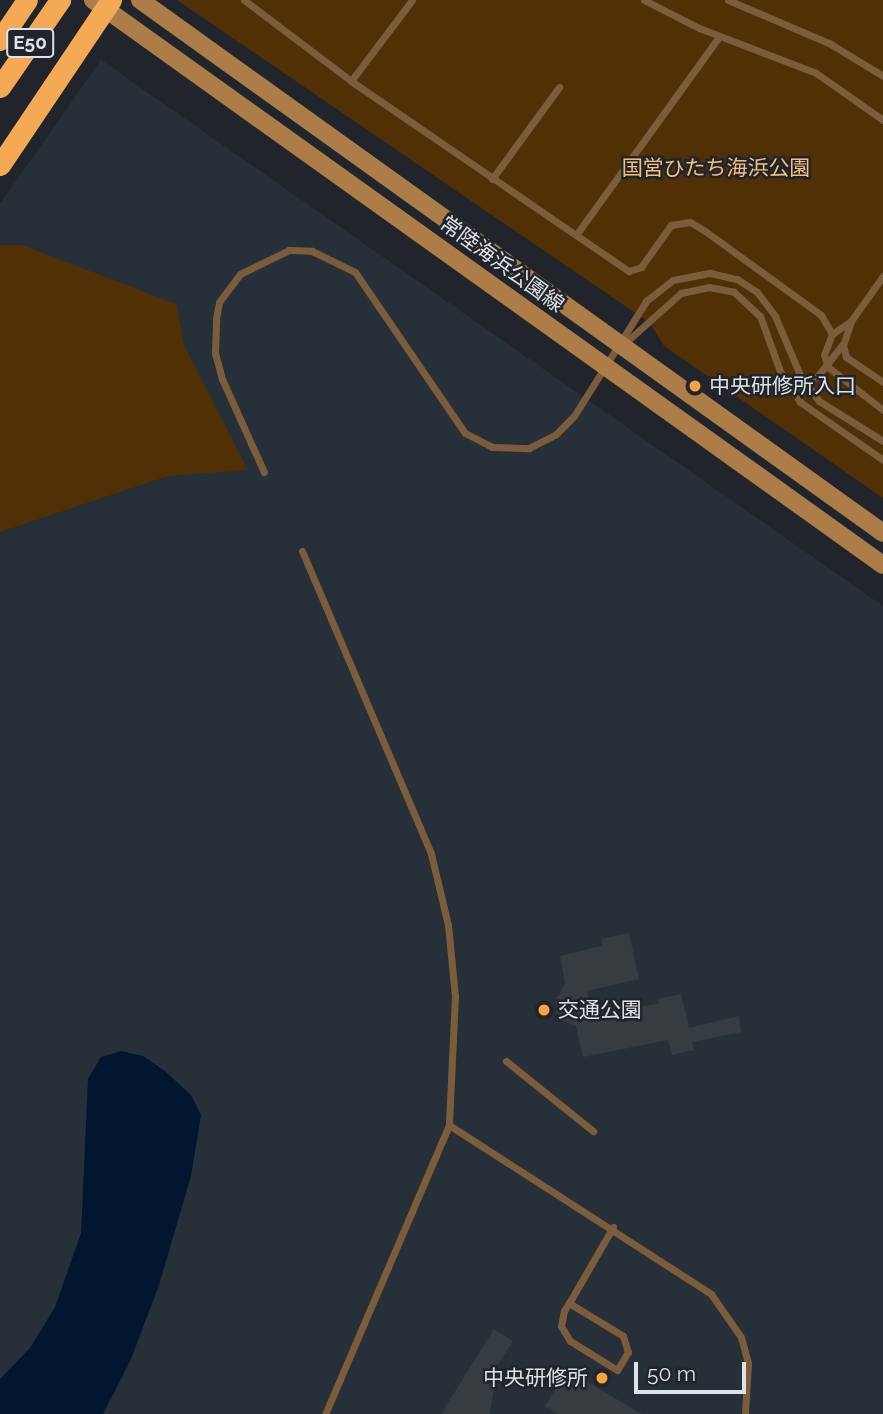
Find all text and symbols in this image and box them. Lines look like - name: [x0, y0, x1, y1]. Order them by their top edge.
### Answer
- road number: E50: [5, 28, 54, 58]
- park label: 国営ひたち海浜公園: [622, 155, 810, 181]
- street label: 常陸海浜公園線: [435, 211, 569, 317]
- place label: 中央研修所入口: [709, 373, 856, 399]
- marker: 中央研修所入口: [687, 378, 703, 394]
- place label: 交通公園: [558, 997, 642, 1023]
- marker: 交通公園: [536, 1002, 552, 1018]
- scale bar: [638, 1348, 750, 1392]
- text: 50 m: [647, 1361, 696, 1386]
- place label: 中央研修所: [483, 1365, 588, 1391]
- marker: 中央研修所: [594, 1370, 610, 1386]

